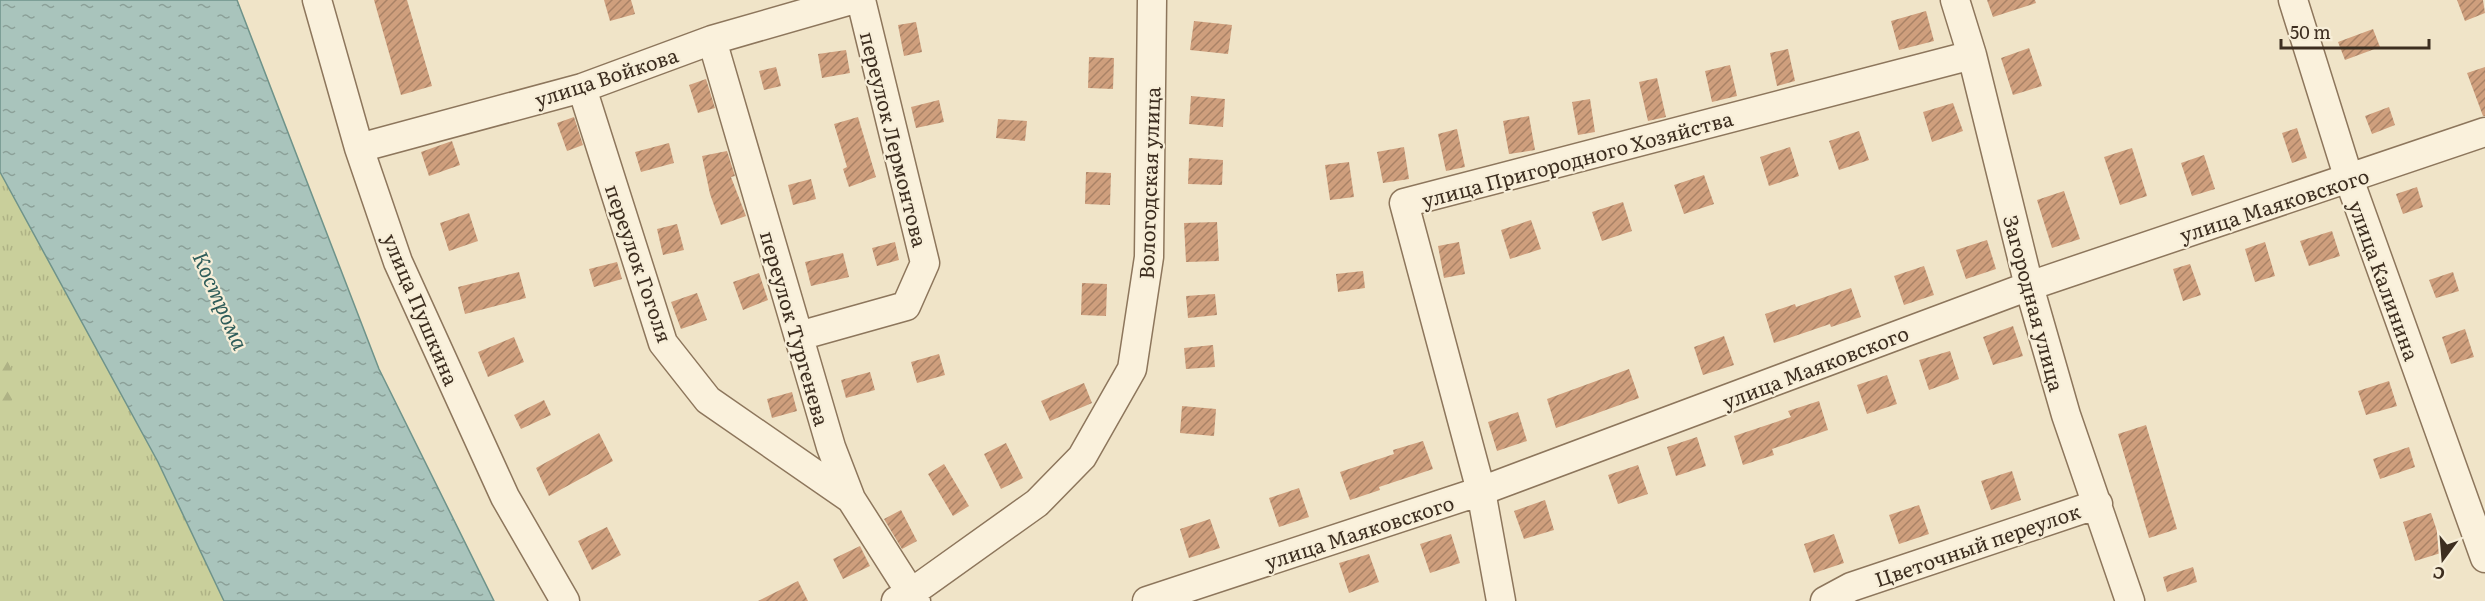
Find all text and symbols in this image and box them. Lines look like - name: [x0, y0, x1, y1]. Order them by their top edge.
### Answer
- scale bar: [2281, 12, 2430, 50]
- text: 50 m: [2290, 18, 2331, 45]
- street label: переулок Лермонтова: [854, 28, 936, 250]
- street label: улица Войкова: [530, 39, 682, 113]
- street label: Вологодская улица: [1130, 86, 1166, 280]
- street label: улица Пригородного Хозяйства: [1418, 102, 1736, 214]
- street label: улица Маяковского: [2175, 159, 2373, 249]
- street label: переулок Гоголя: [599, 180, 681, 346]
- street label: улица Калинина: [2342, 196, 2428, 365]
- street label: Загородная улица: [1997, 212, 2073, 395]
- street label: переулок Тургенева: [754, 227, 838, 429]
- street label: улица Пушкина: [376, 228, 468, 390]
- water label: Кострома: [187, 246, 257, 354]
- street label: улица Маяковского: [1717, 317, 1913, 415]
- street label: улица Маяковского: [1260, 486, 1458, 576]
- street label: Цветочный переулок: [1870, 495, 2084, 593]
- north arrow: [2413, 529, 2473, 589]
- text: С: [2430, 561, 2447, 587]

